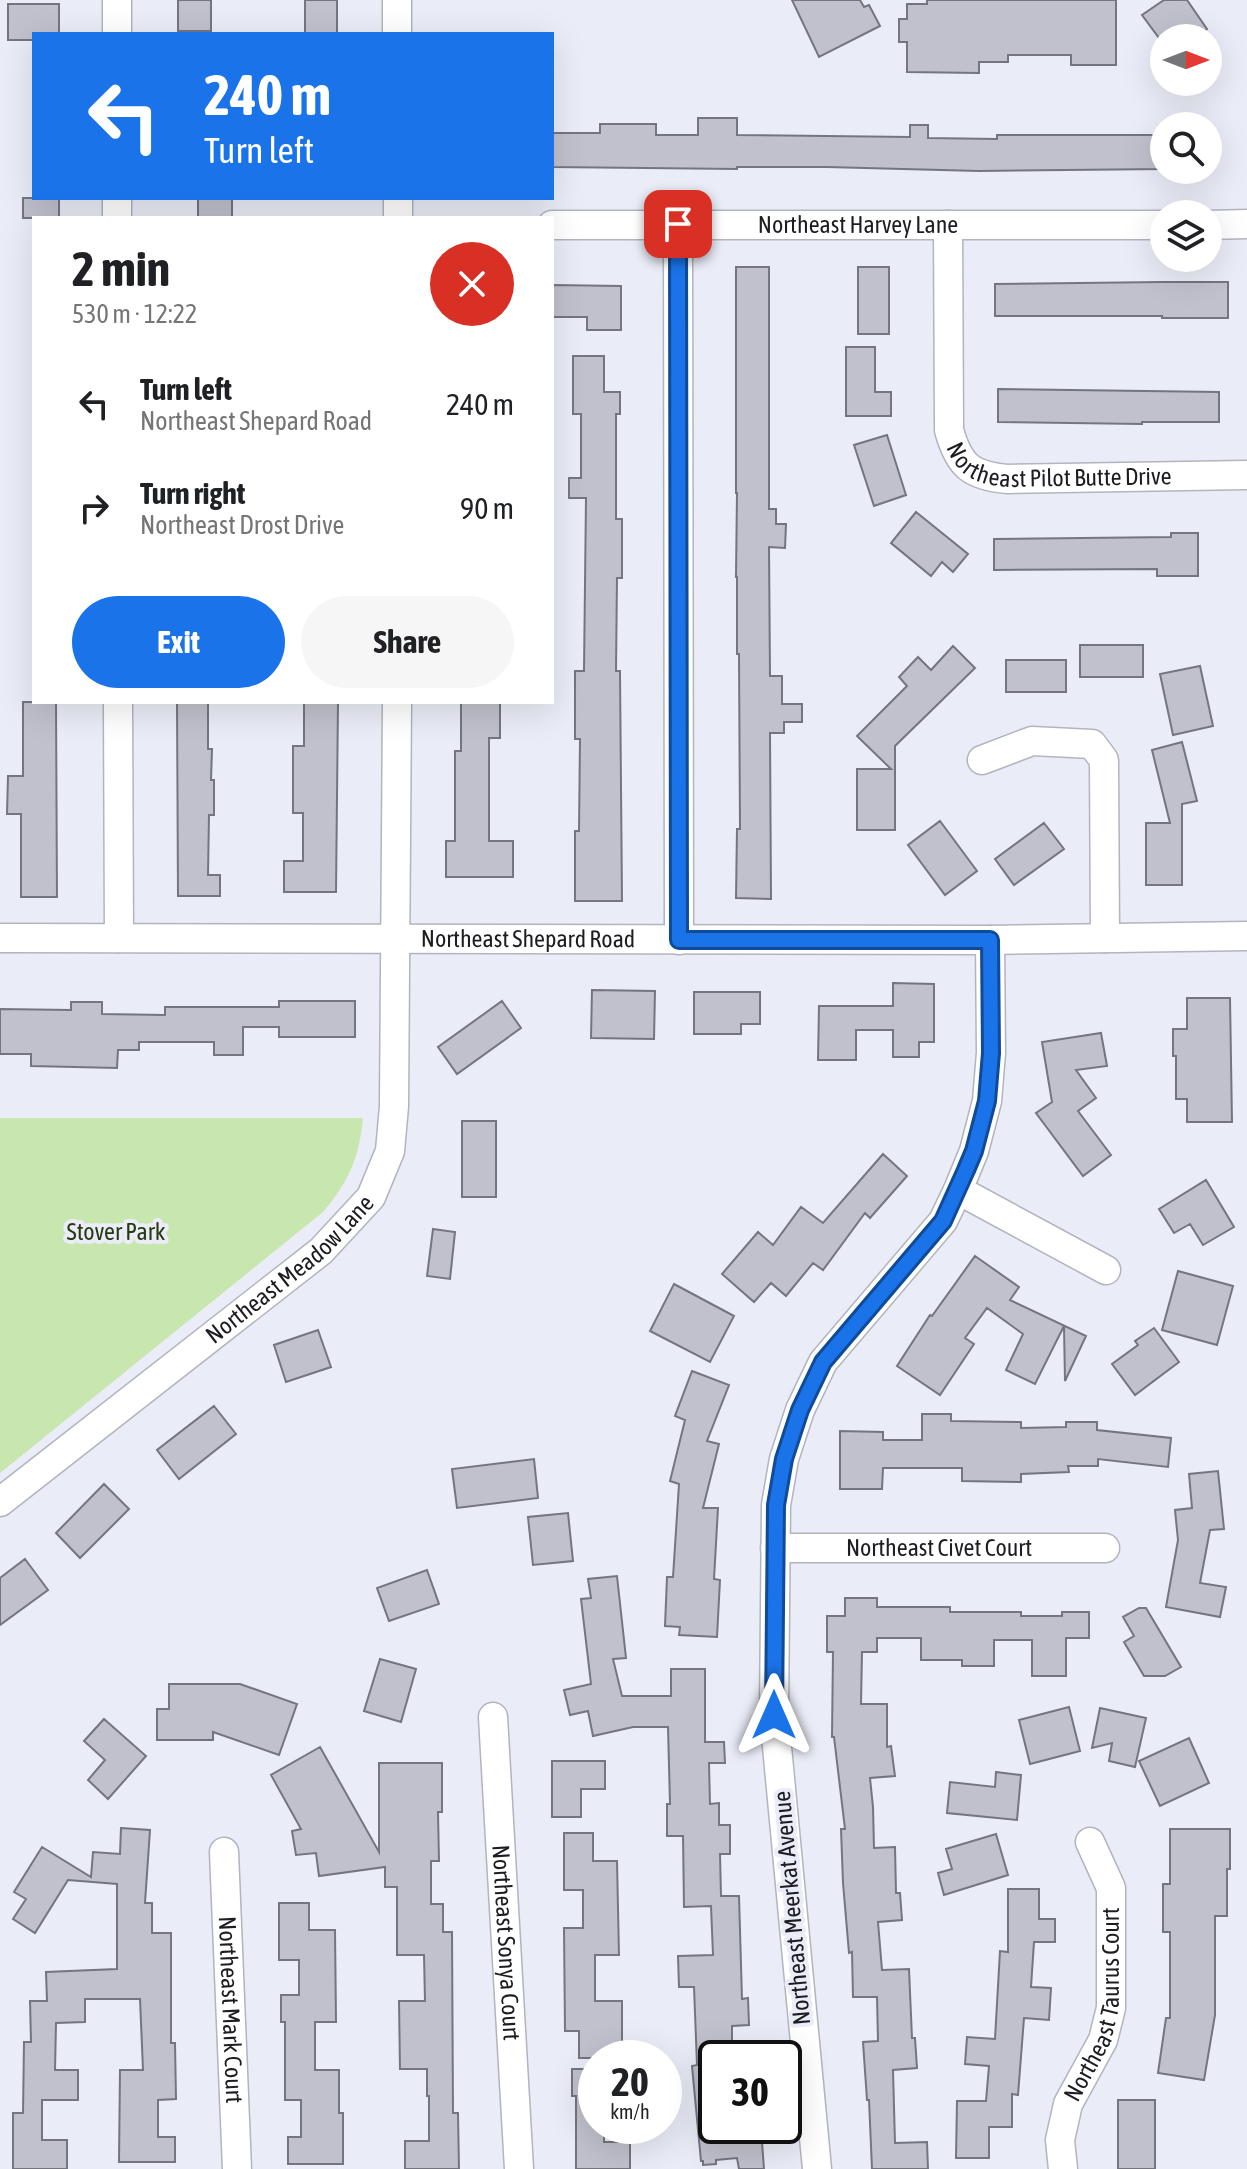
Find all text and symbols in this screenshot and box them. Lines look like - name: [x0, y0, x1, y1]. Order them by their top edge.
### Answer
- north arrow: [1150, 24, 1222, 96]
- map controls: [1150, 24, 1222, 272]
- text: 240 m: [204, 63, 331, 127]
- icon: left: [72, 64, 176, 168]
- button: search: [1150, 112, 1222, 184]
- text: Turn left: [204, 129, 314, 171]
- pin: [644, 190, 712, 258]
- button: layers: [1150, 200, 1222, 272]
- icon: arrive: [656, 202, 700, 246]
- street label: Northeast Harvey Lane: [758, 211, 958, 238]
- text: 2 min: [72, 241, 170, 296]
- button: close: [430, 242, 514, 326]
- text: 530 m · 12:22: [72, 299, 197, 329]
- text: Turn left: [140, 372, 232, 406]
- icon: left: [72, 382, 116, 426]
- text: 240 m: [446, 387, 514, 421]
- text: Northeast Shepard Road: [140, 406, 372, 436]
- street label: Northeast Pilot Butte Drive: [941, 438, 1172, 492]
- text: Turn right: [140, 476, 246, 510]
- icon: right: [72, 486, 116, 530]
- text: 90 m: [460, 491, 514, 525]
- text: Northeast Drost Drive: [140, 510, 344, 540]
- button: Exit: [72, 596, 285, 688]
- button: Share: [301, 596, 514, 688]
- street label: Northeast Shepard Road: [421, 925, 635, 952]
- street label: Northeast Meadow Lane: [201, 1189, 379, 1349]
- park label: Stover Park: [67, 1218, 166, 1245]
- street label: Northeast Civet Court: [846, 1534, 1032, 1561]
- position arrow: [732, 1673, 816, 1757]
- street label: Northeast Meerkat Avenue: [768, 1790, 815, 2026]
- street label: Northeast Sonya Court: [487, 1844, 526, 2041]
- street label: Northeast Taurus Court: [1058, 1907, 1124, 2106]
- street label: Northeast Mark Court: [214, 1916, 248, 2104]
- speed limit sign: 30: [698, 2040, 802, 2144]
- text: 20: [611, 2059, 649, 2104]
- text: km/h: [610, 2100, 650, 2123]

